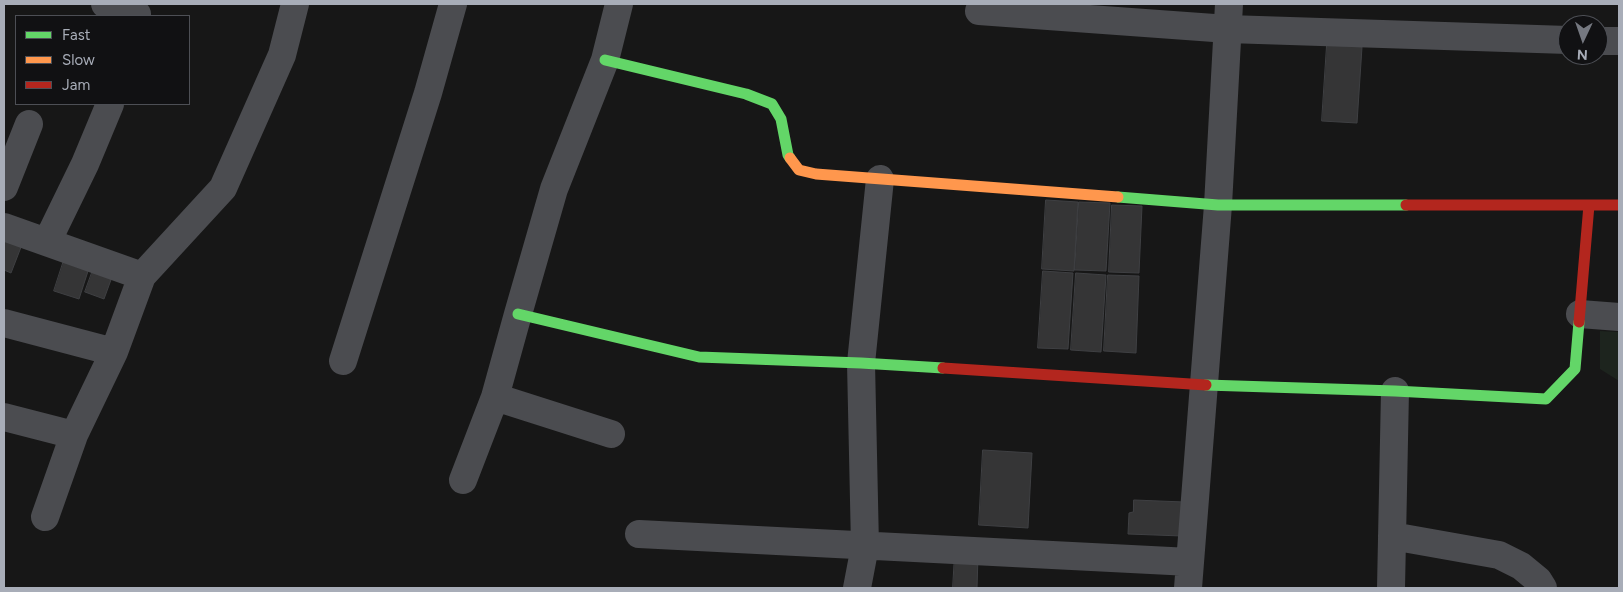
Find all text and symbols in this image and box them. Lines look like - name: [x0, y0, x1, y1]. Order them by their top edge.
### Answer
- legend: [15, 15, 190, 105]
- north arrow: [1558, 15, 1608, 65]
- text: Fast: [62, 26, 90, 44]
- text: N: [1576, 46, 1588, 63]
- text: Slow: [62, 51, 95, 69]
- text: Jam: [62, 76, 90, 94]

